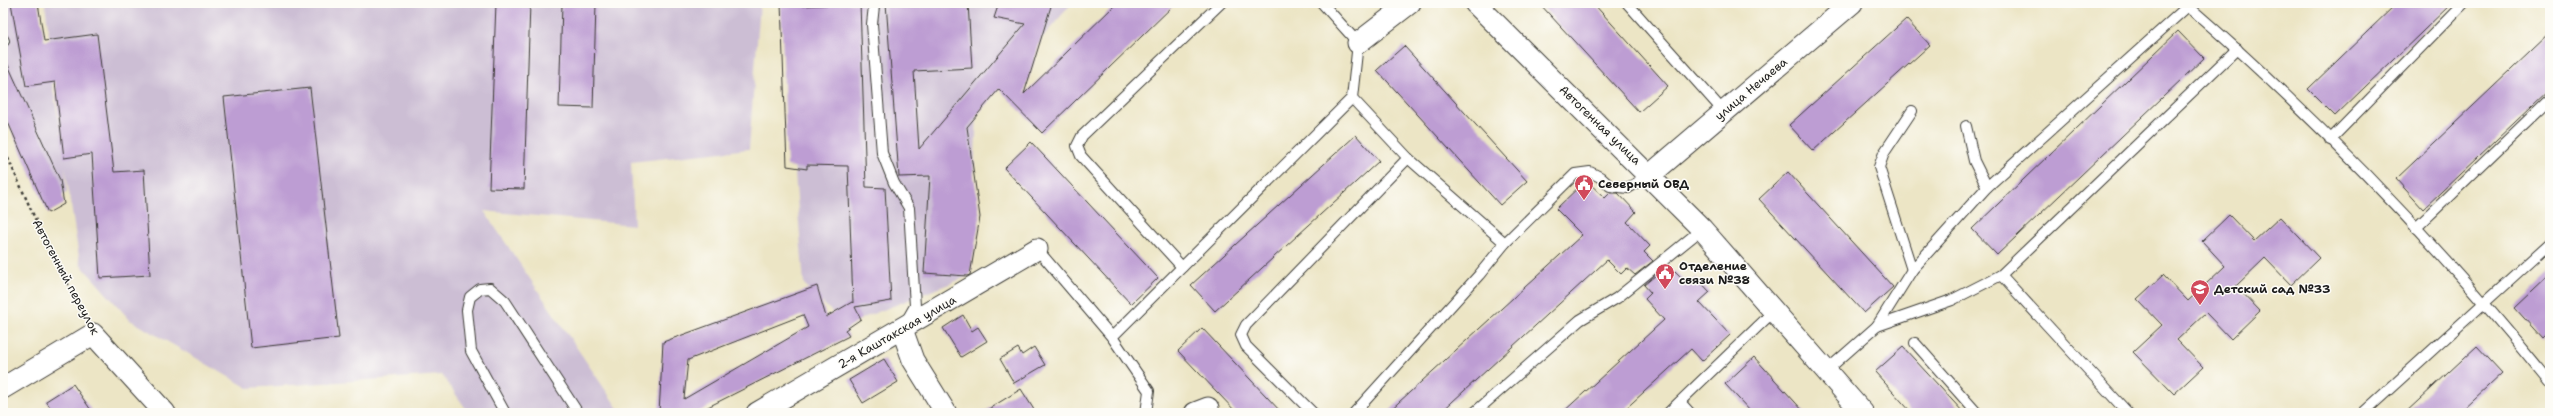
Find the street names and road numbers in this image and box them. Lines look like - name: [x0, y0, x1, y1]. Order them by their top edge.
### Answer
- street label: улица Нечаева: [1711, 54, 1791, 124]
- street label: Автогенная улица: [1556, 82, 1645, 169]
- street label: Автогенный переулок: [29, 217, 104, 338]
- street label: 2-я Каштакская улица: [835, 291, 959, 372]

